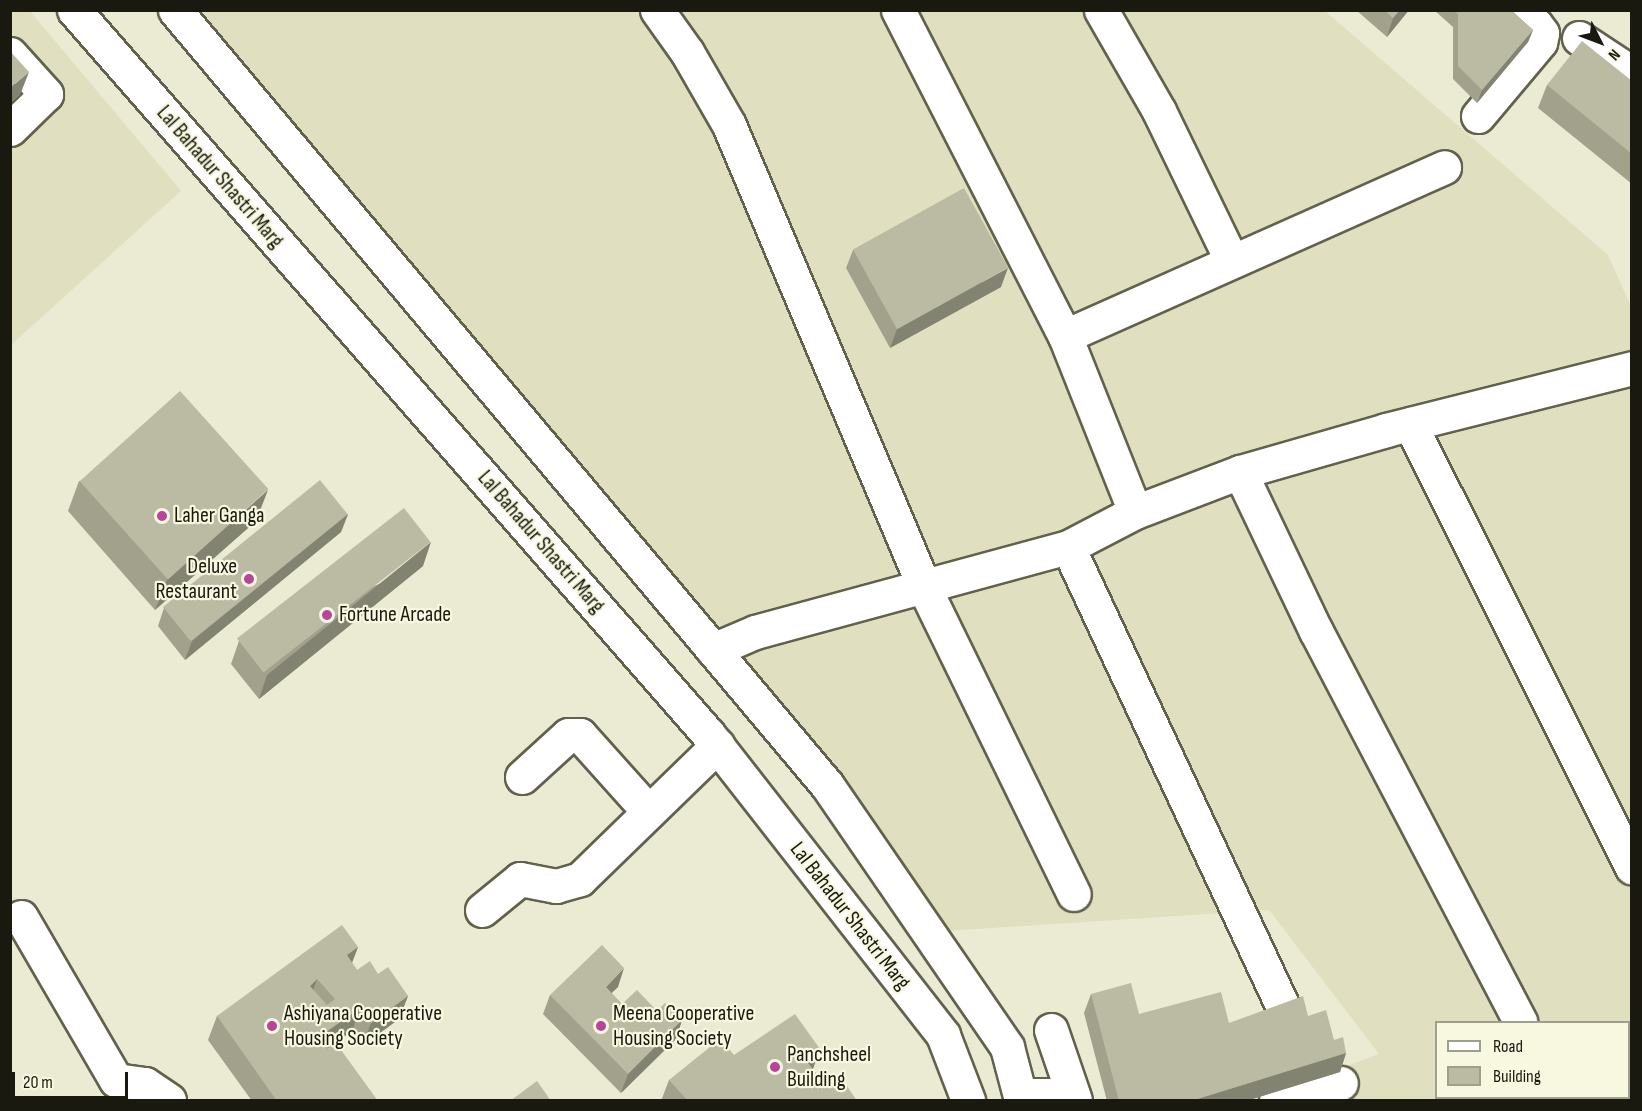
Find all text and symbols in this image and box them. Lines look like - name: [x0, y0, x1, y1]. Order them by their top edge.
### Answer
- north arrow: [1570, 12, 1630, 72]
- text: N: [1604, 45, 1624, 64]
- street label: Lal Bahadur Shastri Marg: [151, 100, 289, 254]
- street label: Lal Bahadur Shastri Marg: [472, 465, 610, 619]
- place label: Laher Ganga: [174, 503, 264, 529]
- marker: Laher Ganga: [155, 509, 169, 523]
- place label: Deluxe Restaurant: [155, 553, 237, 604]
- marker: Deluxe Restaurant: [242, 572, 256, 586]
- place label: Fortune Arcade: [339, 602, 451, 628]
- marker: Fortune Arcade: [320, 608, 334, 622]
- street label: Lal Bahadur Shastri Marg: [784, 837, 916, 995]
- place label: Ashiyana Cooperative Housing Society: [284, 1000, 442, 1052]
- place label: Meena Cooperative Housing Society: [613, 1000, 754, 1052]
- marker: Ashiyana Cooperative Housing Society: [265, 1019, 279, 1033]
- marker: Meena Cooperative Housing Society: [594, 1019, 608, 1033]
- legend: [1435, 1021, 1630, 1099]
- text: Road: [1493, 1036, 1523, 1057]
- place label: Panchsheel Building: [787, 1041, 871, 1092]
- scale bar: [15, 1060, 130, 1098]
- marker: Panchsheel Building: [768, 1060, 782, 1074]
- text: Building: [1493, 1066, 1541, 1087]
- text: 20 m: [23, 1072, 53, 1093]

